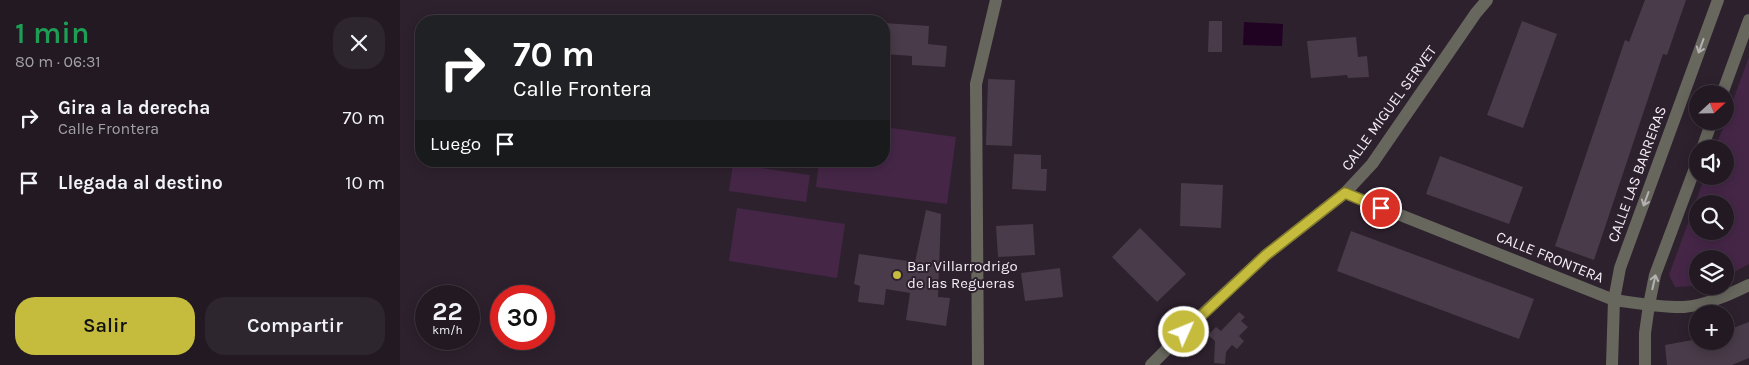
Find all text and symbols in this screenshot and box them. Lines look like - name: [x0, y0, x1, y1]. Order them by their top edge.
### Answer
- text: 1 min: [15, 15, 89, 51]
- button: close: [333, 17, 385, 69]
- text: 70 m: [513, 34, 595, 75]
- icon: right: [430, 35, 495, 100]
- one-way arrow: [1696, 38, 1705, 53]
- street label: CALLE MIGUEL SERVET: [1338, 42, 1441, 174]
- text: 80 m · 06:31: [15, 52, 101, 71]
- text: Calle Frontera: [513, 76, 652, 102]
- north arrow: [1689, 85, 1734, 130]
- map controls: [1689, 85, 1734, 350]
- text: Gira a la derecha: [58, 97, 210, 119]
- street label: CALLE LAS BARRERAS: [1604, 103, 1670, 245]
- icon: right: [15, 104, 43, 132]
- text: 70 m: [343, 107, 385, 129]
- text: Calle Frontera: [58, 119, 159, 138]
- icon: arrive: [491, 130, 519, 158]
- text: Luego: [430, 133, 481, 155]
- button: sound: [1689, 140, 1734, 185]
- icon: arrive: [15, 169, 43, 197]
- text: Llegada al destino: [58, 172, 223, 194]
- text: 10 m: [345, 172, 385, 194]
- pin: [1360, 187, 1402, 229]
- one-way arrow: [1641, 190, 1650, 206]
- icon: arrive: [1367, 194, 1395, 222]
- button: search: [1689, 195, 1734, 240]
- street label: CALLE FRONTERA: [1494, 227, 1607, 287]
- button: layers: [1689, 250, 1734, 295]
- place label: Bar Villarrodrigo de las Regueras: [907, 257, 1018, 292]
- marker: Bar Villarrodrigo de las Regueras: [891, 269, 903, 281]
- one-way arrow: [1650, 275, 1659, 291]
- speed limit sign: 30: [490, 285, 555, 350]
- button: Salir: [15, 297, 195, 355]
- button: Compartir: [205, 297, 385, 355]
- text: 22: [432, 297, 463, 326]
- position arrow: [1157, 305, 1209, 357]
- button: +: [1689, 305, 1734, 350]
- text: km/h: [432, 323, 463, 337]

